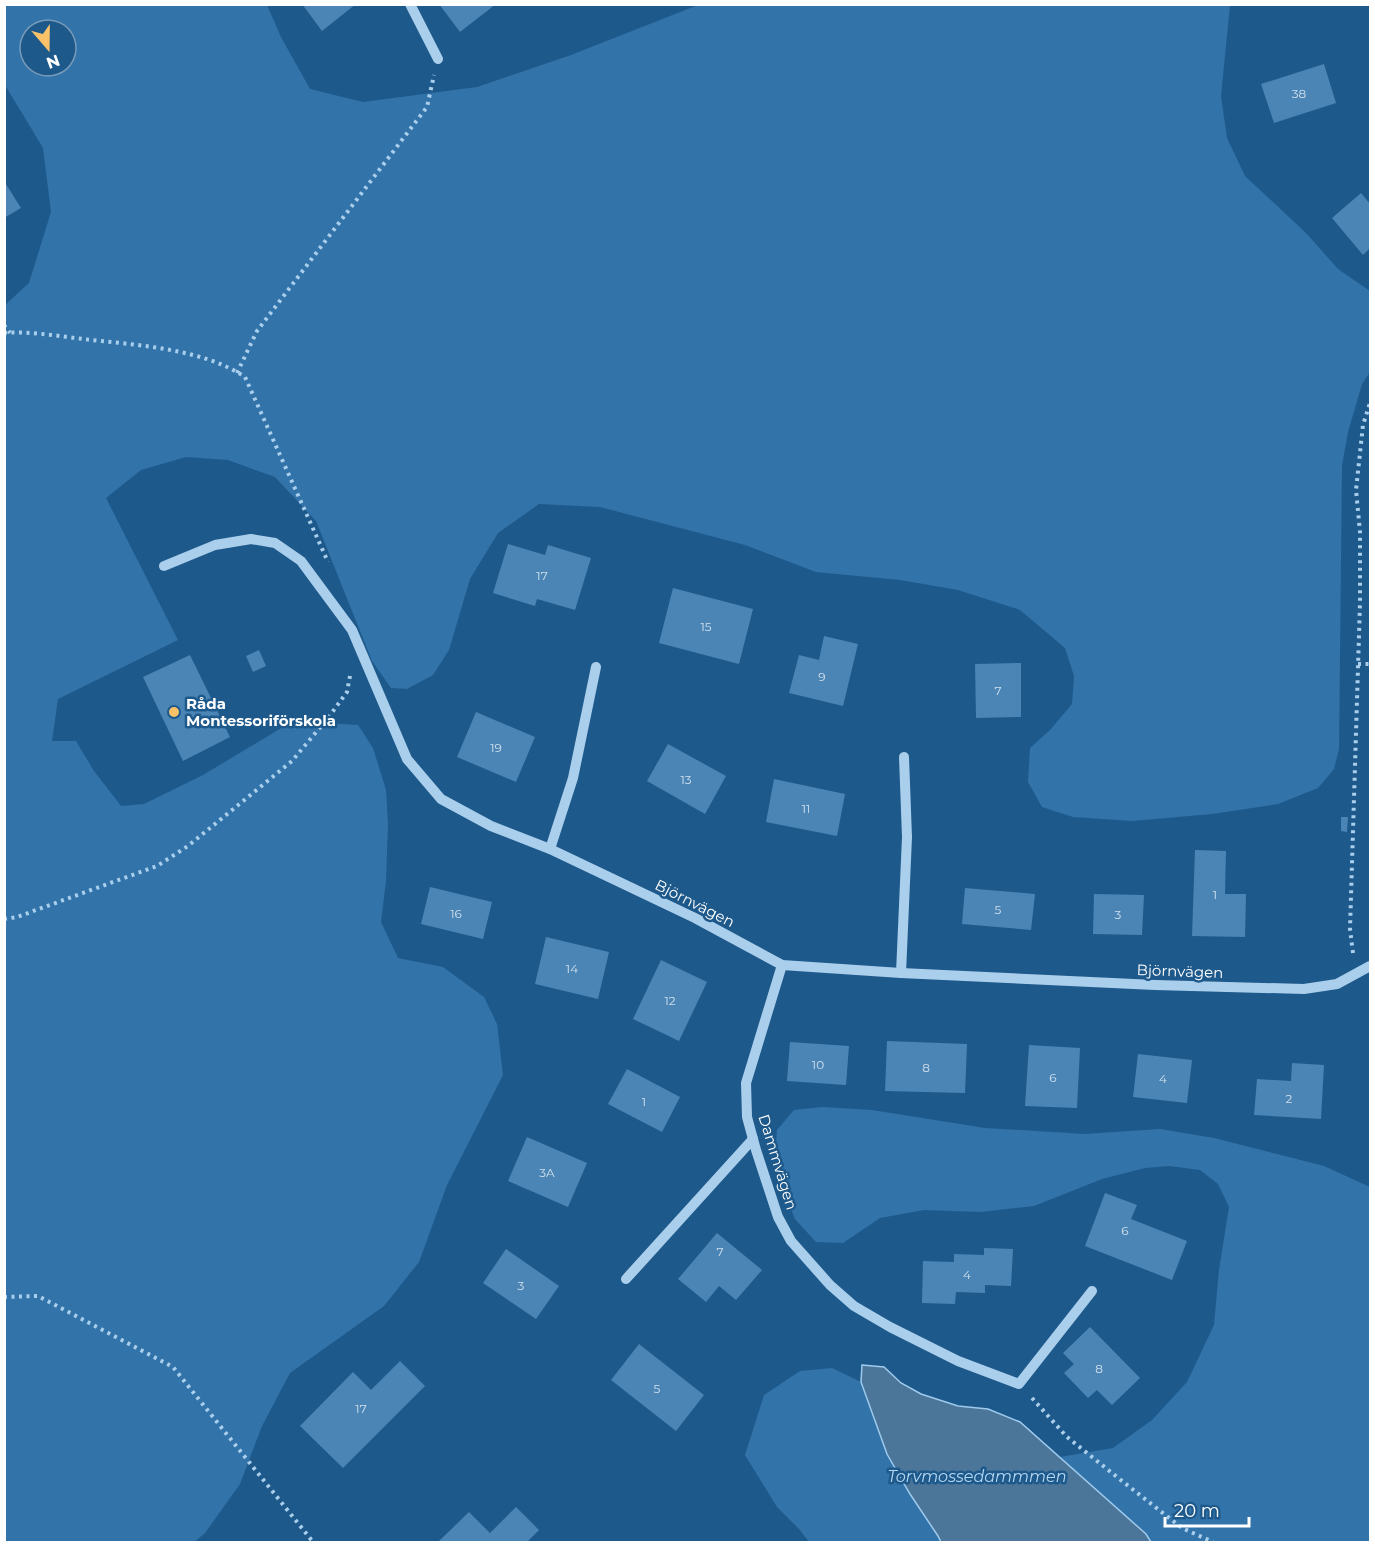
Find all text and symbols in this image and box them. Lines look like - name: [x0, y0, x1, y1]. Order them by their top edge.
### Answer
- north arrow: [18, 18, 78, 78]
- text: N: [44, 50, 62, 73]
- house number: 38: [1292, 86, 1307, 101]
- house number: 17: [536, 568, 548, 583]
- house number: 15: [700, 619, 712, 634]
- house number: 9: [818, 669, 826, 684]
- house number: 7: [994, 683, 1002, 698]
- place label: Råda Montessoriförskola: [186, 694, 336, 730]
- marker: Råda Montessoriförskola: [167, 705, 181, 719]
- house number: 19: [490, 740, 502, 755]
- house number: 13: [680, 772, 692, 787]
- house number: 11: [802, 801, 810, 816]
- street label: Björnvägen: [652, 875, 738, 931]
- house number: 1: [1213, 887, 1217, 902]
- house number: 5: [995, 902, 1002, 917]
- house number: 16: [450, 906, 462, 921]
- house number: 3: [1115, 907, 1122, 922]
- street label: Björnvägen: [1136, 960, 1224, 982]
- house number: 14: [566, 961, 578, 976]
- house number: 12: [664, 993, 676, 1008]
- house number: 10: [812, 1057, 824, 1072]
- house number: 8: [922, 1060, 930, 1075]
- house number: 6: [1049, 1070, 1057, 1085]
- house number: 4: [1159, 1071, 1167, 1086]
- house number: 2: [1286, 1091, 1293, 1106]
- house number: 1: [642, 1094, 646, 1109]
- street label: Dammvägen: [754, 1112, 802, 1212]
- house number: 3A: [539, 1165, 555, 1180]
- house number: 6: [1121, 1223, 1129, 1238]
- house number: 7: [716, 1244, 724, 1259]
- house number: 4: [963, 1267, 971, 1282]
- house number: 3: [518, 1278, 525, 1293]
- house number: 8: [1095, 1361, 1103, 1376]
- house number: 5: [654, 1381, 661, 1396]
- house number: 17: [355, 1401, 367, 1416]
- water label: Torvmossedammmen: [887, 1467, 1067, 1486]
- scale bar: [1165, 1490, 1249, 1528]
- text: 20 m: [1174, 1500, 1220, 1522]

